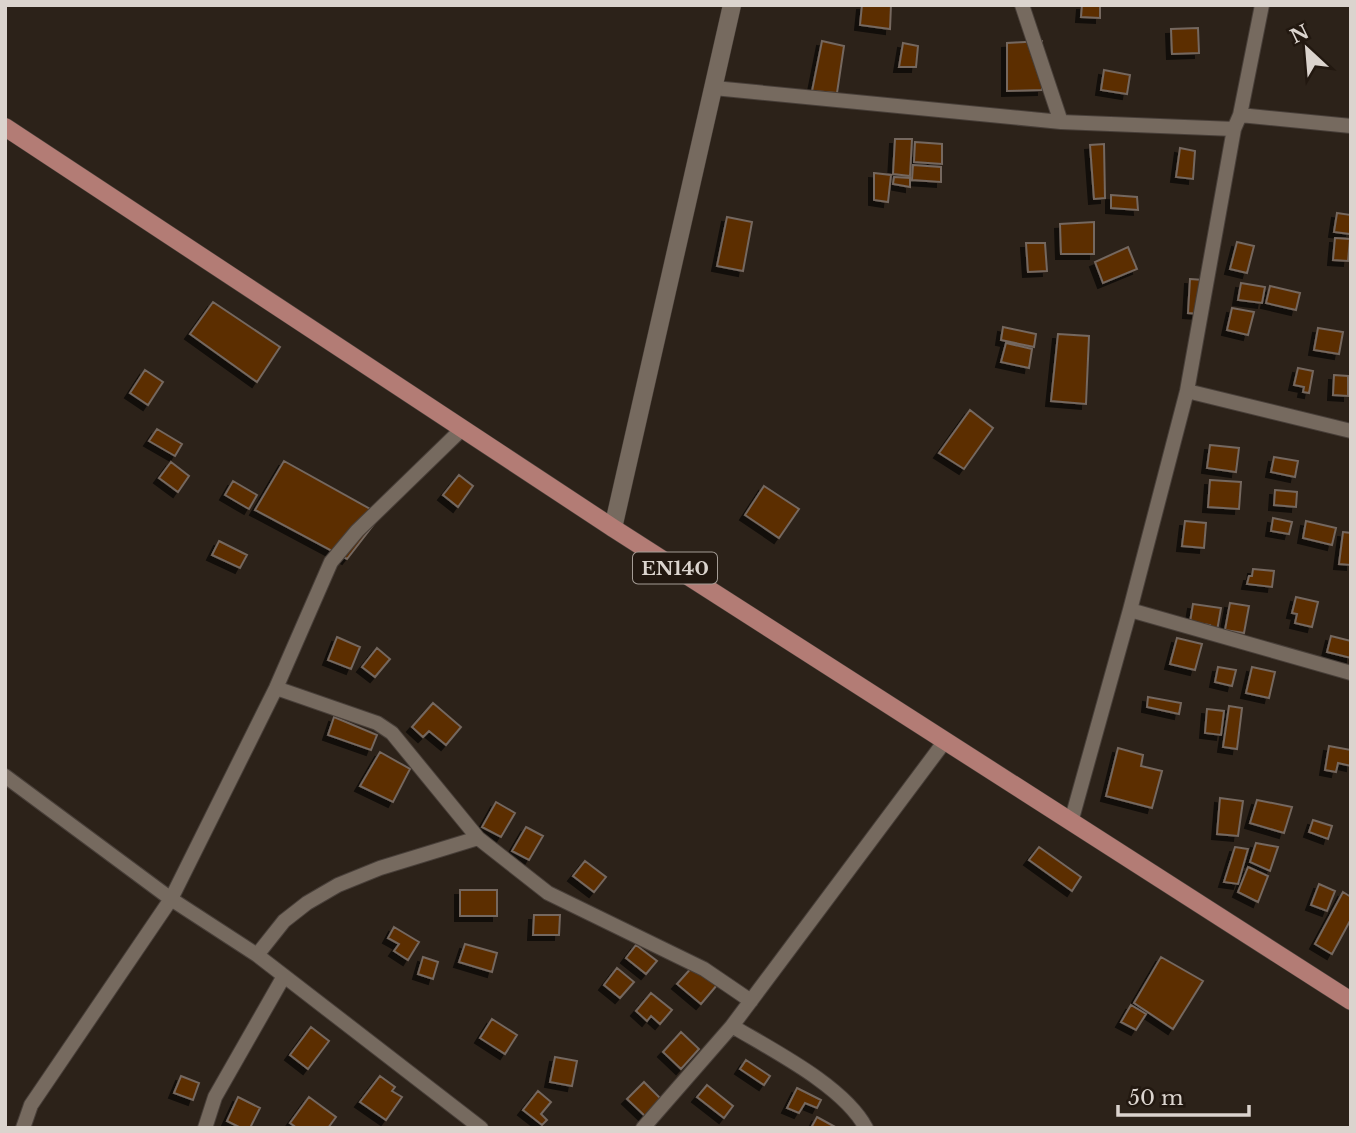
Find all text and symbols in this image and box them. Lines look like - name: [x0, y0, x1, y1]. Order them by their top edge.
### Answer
- north arrow: [1272, 14, 1342, 84]
- text: N: [1287, 20, 1313, 48]
- road number: EN140: [633, 552, 717, 583]
- scale bar: [1118, 1074, 1249, 1118]
- text: 50 m: [1128, 1085, 1184, 1111]

